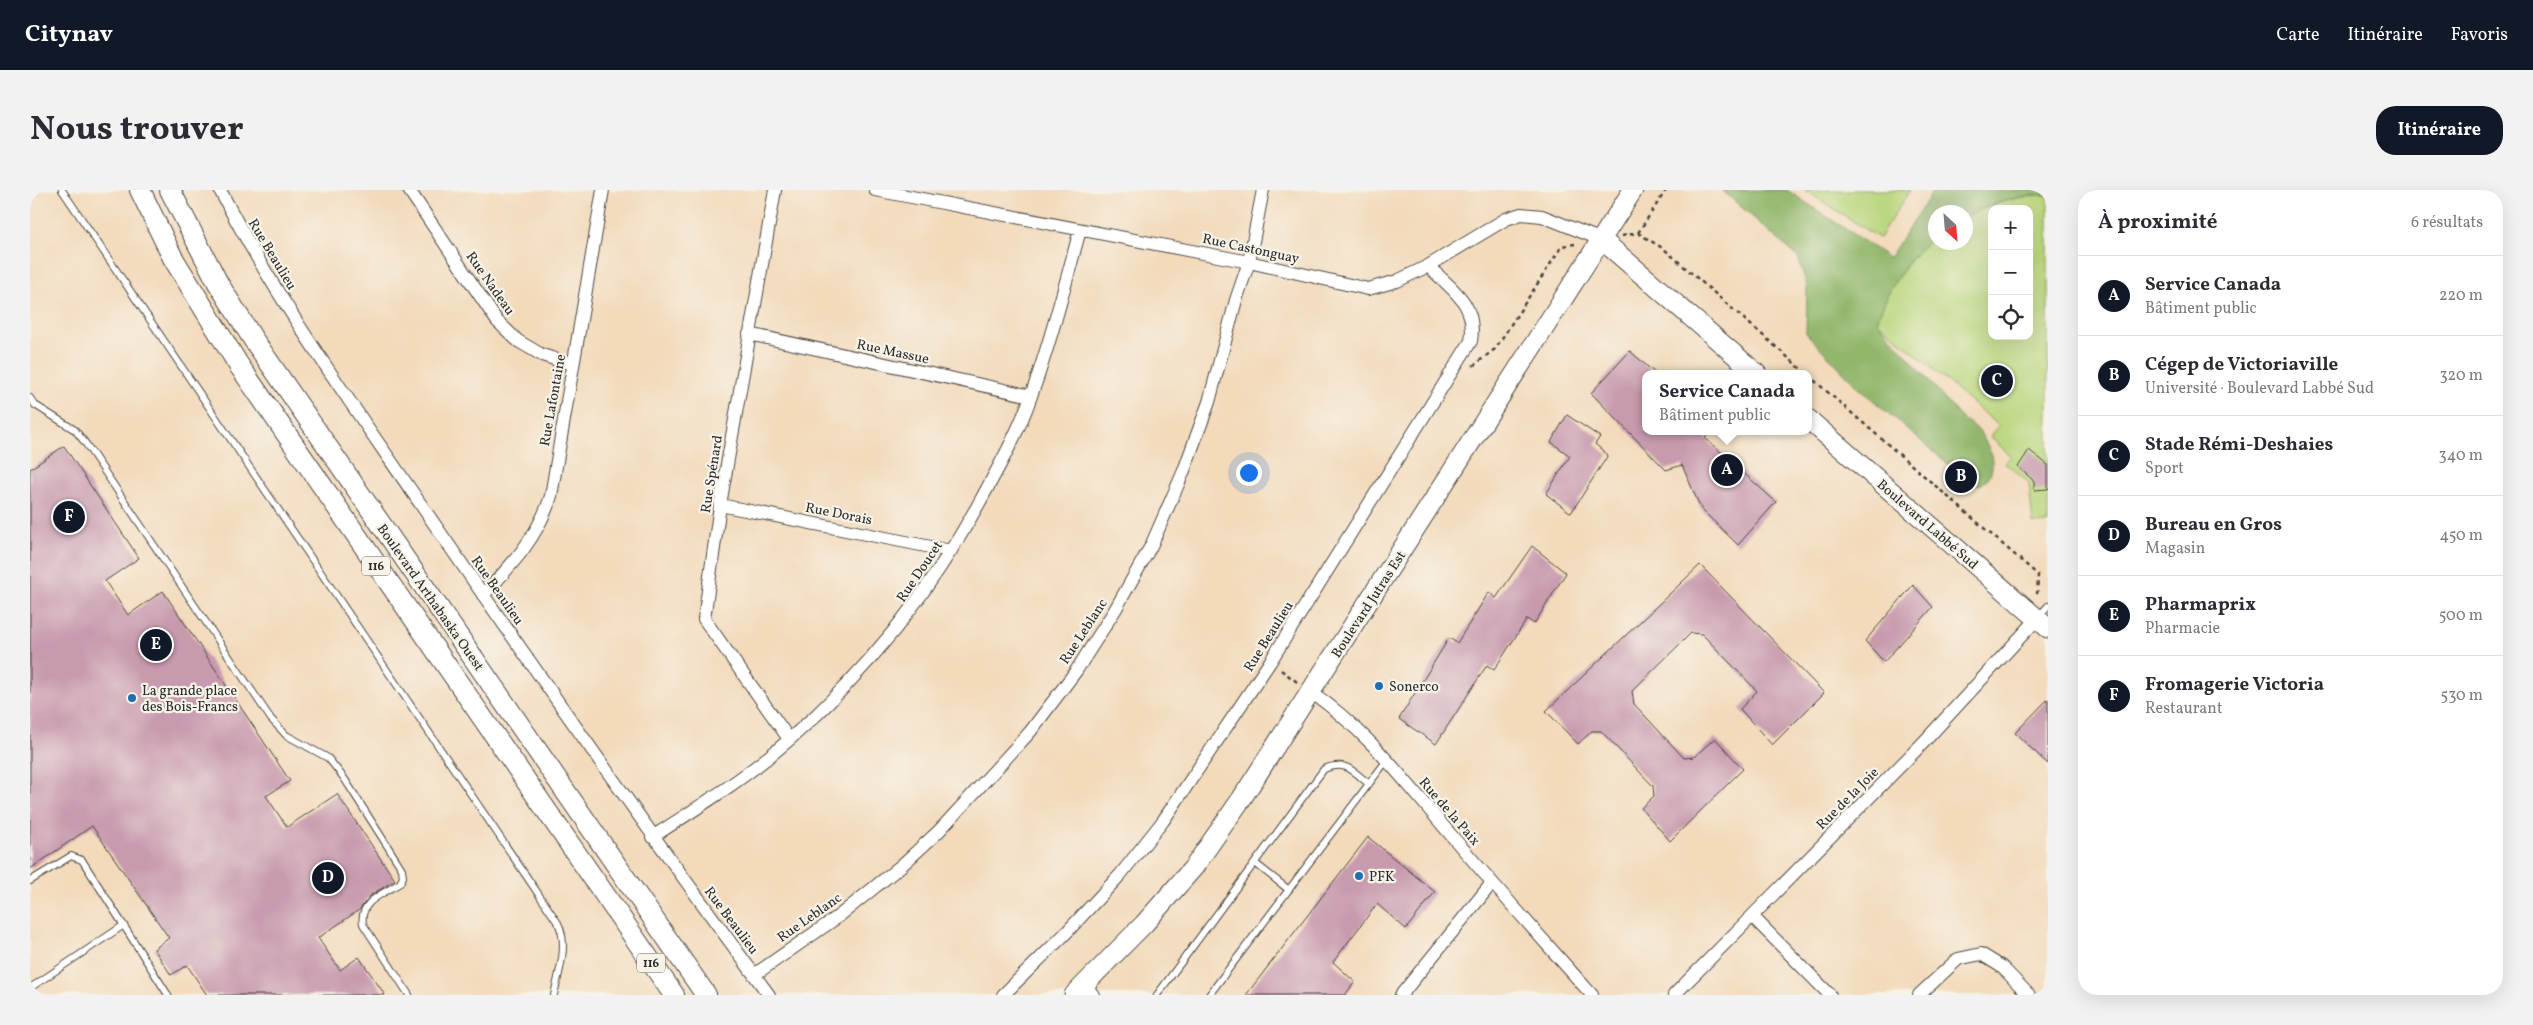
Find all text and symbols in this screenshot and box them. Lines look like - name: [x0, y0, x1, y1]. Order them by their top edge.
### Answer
- text: Citynav: [25, 18, 113, 52]
- text: Carte: [2276, 23, 2319, 48]
- text: Itinéraire: [2347, 23, 2423, 48]
- text: Favoris: [2451, 23, 2508, 48]
- text: Nous trouver: [30, 106, 244, 154]
- button: Itinéraire: [2376, 106, 2503, 155]
- north arrow: [1928, 205, 1973, 250]
- map controls: [1988, 205, 2033, 340]
- button: +: [1988, 205, 2033, 250]
- text: À proximité: [2098, 208, 2217, 237]
- text: 6 résultats: [2411, 212, 2483, 234]
- street label: Rue Beaulieu: [243, 216, 301, 294]
- street label: Rue Castonguay: [1200, 230, 1301, 269]
- street label: Rue Nadeau: [461, 248, 519, 320]
- button: −: [1988, 250, 2033, 295]
- text: Service Canada: [2145, 272, 2281, 298]
- text: A: [2108, 285, 2120, 307]
- text: 220 m: [2439, 285, 2483, 307]
- button: locate: [1988, 295, 2033, 340]
- text: Bâtiment public: [2145, 298, 2257, 320]
- street label: Rue Massue: [855, 336, 931, 369]
- street label: Rue Lafontaine: [536, 352, 571, 448]
- text: Cégep de Victoriaville: [2145, 352, 2338, 378]
- pin: C: [1981, 362, 2013, 400]
- text: B: [2109, 365, 2119, 387]
- text: 320 m: [2439, 365, 2483, 387]
- popup: [1642, 370, 1812, 435]
- text: Université · Boulevard Labbé Sud: [2145, 378, 2374, 400]
- text: Service Canada: [1659, 379, 1795, 405]
- text: Bâtiment public: [1659, 405, 1771, 427]
- text: Stade Rémi-Deshaies: [2145, 432, 2333, 458]
- street label: Rue Spénard: [697, 434, 728, 514]
- text: C: [2109, 445, 2119, 467]
- text: 340 m: [2439, 445, 2483, 467]
- pin: A: [1711, 451, 1743, 489]
- pin: B: [1945, 458, 1977, 496]
- text: Sport: [2145, 458, 2184, 480]
- your location: [1236, 460, 1262, 486]
- street label: Boulevard Labbé Sud: [1874, 475, 1982, 573]
- pin: F: [53, 498, 85, 536]
- street label: Rue Dorais: [804, 499, 874, 530]
- text: Bureau en Gros: [2145, 512, 2282, 538]
- street label: Boulevard Arthabaska Ouest: [372, 521, 488, 675]
- text: D: [2108, 525, 2120, 547]
- text: 450 m: [2440, 525, 2483, 547]
- street label: Rue Doucet: [893, 537, 948, 606]
- text: Magasin: [2145, 538, 2205, 560]
- street label: Boulevard Jutras Est: [1328, 548, 1411, 662]
- street label: Rue Beaulieu: [466, 553, 528, 629]
- road number: 116: [362, 556, 390, 576]
- text: Pharmaprix: [2145, 592, 2256, 618]
- street label: Rue Leblanc: [1056, 595, 1113, 668]
- street label: Rue Beaulieu: [1240, 598, 1299, 676]
- text: E: [2109, 605, 2119, 627]
- text: 500 m: [2439, 605, 2483, 627]
- text: Pharmacie: [2145, 618, 2220, 640]
- pin: E: [140, 626, 172, 664]
- text: Fromagerie Victoria: [2145, 672, 2324, 698]
- place label: Sonerco: [1389, 678, 1439, 697]
- marker: Sonerco: [1373, 680, 1385, 692]
- place label: La grande place des Bois-Francs: [142, 682, 238, 717]
- text: F: [2109, 685, 2119, 707]
- text: 530 m: [2440, 685, 2483, 707]
- marker: La grande place des Bois-Francs: [126, 692, 138, 704]
- text: Restaurant: [2145, 698, 2223, 720]
- street label: Rue de la Joie: [1813, 763, 1884, 834]
- street label: Rue de la Paix: [1414, 774, 1484, 850]
- pin: D: [312, 859, 344, 897]
- place label: PFK: [1369, 868, 1395, 887]
- marker: PFK: [1353, 870, 1365, 882]
- street label: Rue Beaulieu: [699, 883, 763, 959]
- street label: Rue Leblanc: [774, 889, 846, 947]
- road number: 116: [637, 954, 665, 972]

